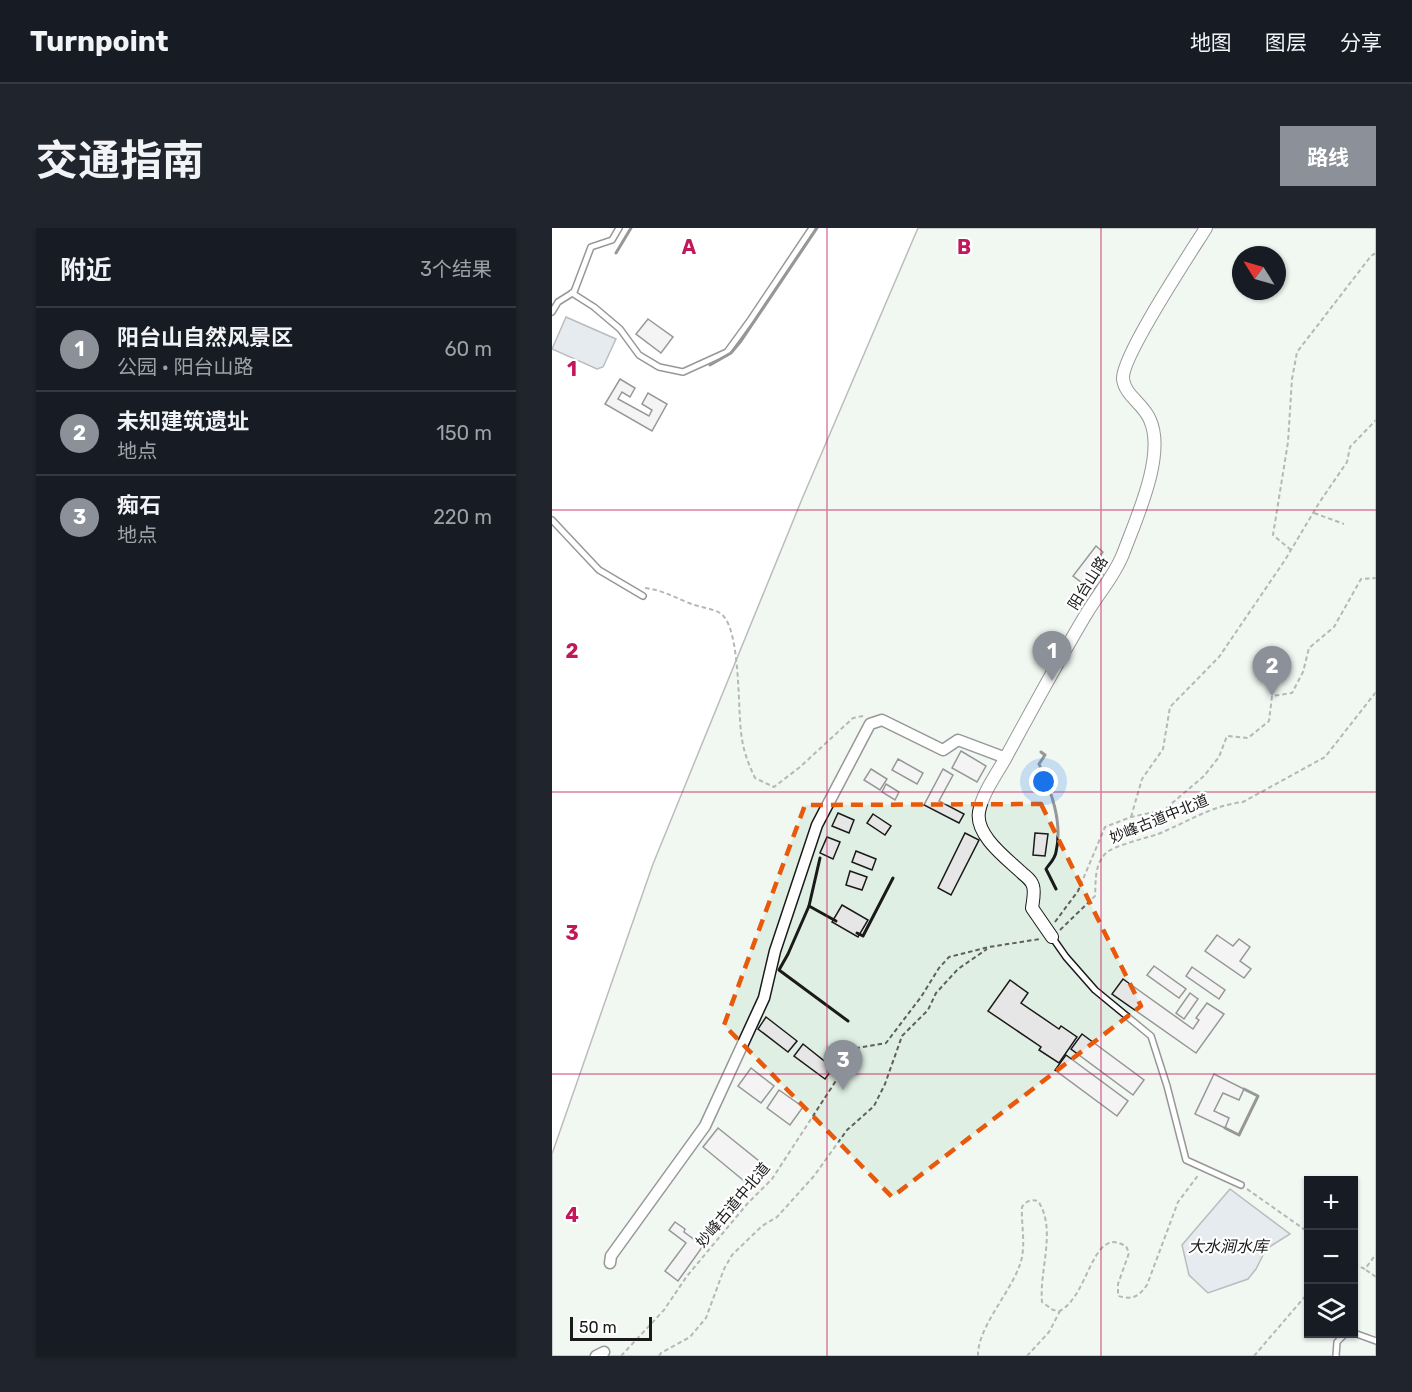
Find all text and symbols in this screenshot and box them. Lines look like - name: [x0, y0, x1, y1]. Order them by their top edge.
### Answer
- text: Turnpoint: [30, 25, 169, 58]
- text: 地图: [1190, 30, 1232, 55]
- text: 图层: [1265, 30, 1307, 55]
- text: 分享: [1340, 30, 1382, 55]
- button: 路线: [1280, 126, 1376, 186]
- text: 交通指南: [36, 136, 204, 186]
- text: A: [682, 235, 697, 259]
- text: B: [957, 235, 971, 259]
- north arrow: [1232, 246, 1286, 300]
- text: 附近: [60, 255, 112, 286]
- text: 3个结果: [420, 257, 492, 281]
- text: 阳台山自然风景区: [117, 324, 293, 351]
- text: 1: [75, 337, 84, 361]
- text: 60 m: [445, 337, 492, 361]
- text: 公园 · 阳台山路: [117, 355, 253, 379]
- text: 1: [567, 357, 577, 381]
- text: 未知建筑遗址: [117, 408, 249, 435]
- text: 2: [73, 421, 86, 445]
- text: 150 m: [436, 421, 492, 445]
- text: 地点: [117, 439, 157, 463]
- text: 痴石: [117, 492, 161, 519]
- text: 3: [73, 505, 86, 529]
- text: 220 m: [433, 505, 492, 529]
- text: 地点: [117, 523, 157, 547]
- street label: 阳台山路: [1064, 553, 1112, 613]
- pin: 1: [1032, 632, 1072, 681]
- text: 2: [566, 639, 579, 663]
- pin: 2: [1252, 646, 1292, 696]
- your location: [1029, 767, 1058, 796]
- street label: 妙峰古道中北道: [1107, 791, 1211, 847]
- text: 3: [565, 921, 579, 945]
- pin: 3: [824, 1040, 862, 1090]
- street label: 妙峰古道中北道: [692, 1159, 774, 1251]
- map controls: [1304, 1176, 1358, 1338]
- button: +: [1304, 1176, 1358, 1230]
- text: 4: [565, 1203, 579, 1227]
- button: −: [1304, 1230, 1358, 1284]
- water label: 大水涧水库: [1188, 1237, 1271, 1256]
- button: layers: [1304, 1284, 1358, 1338]
- scale bar: [570, 1314, 652, 1342]
- text: 50 m: [579, 1318, 617, 1337]

